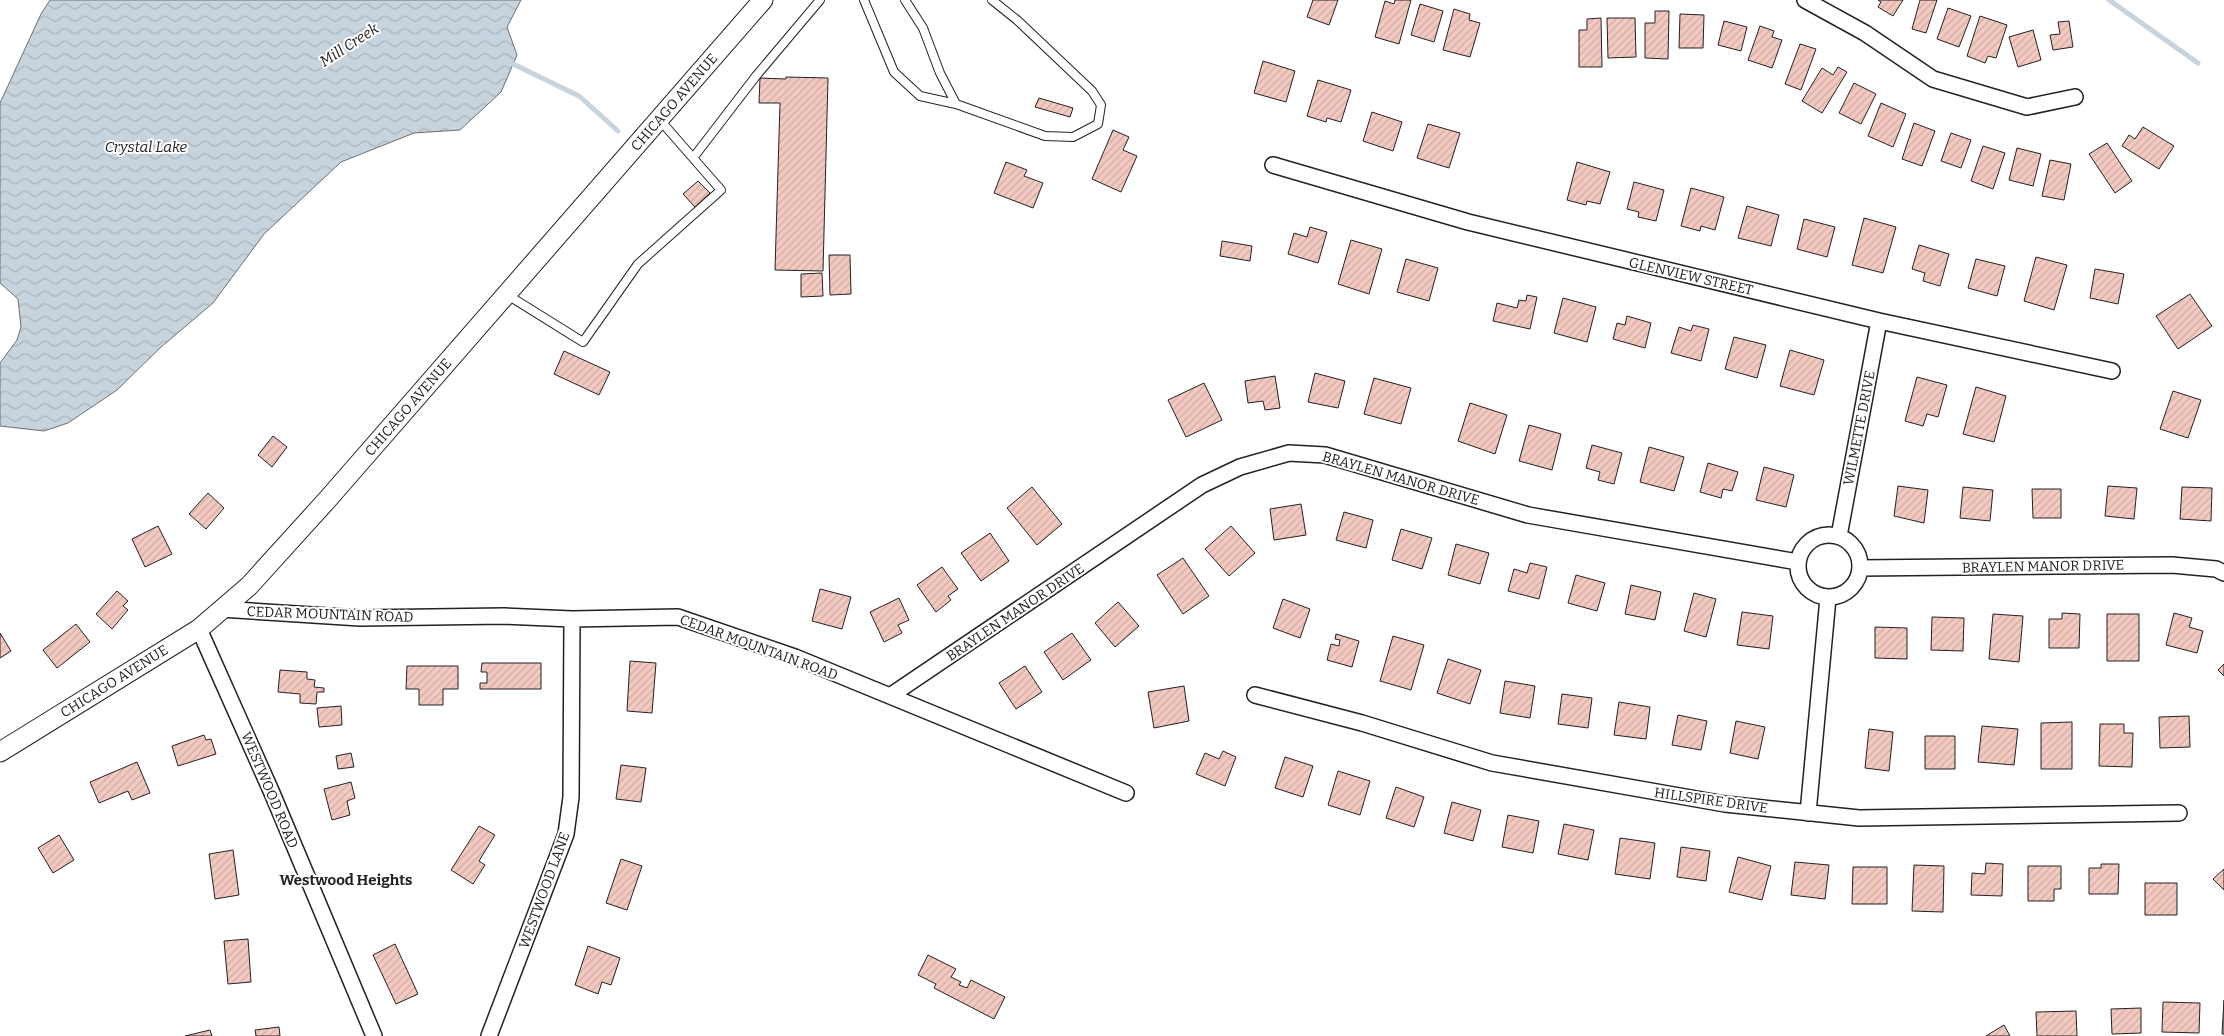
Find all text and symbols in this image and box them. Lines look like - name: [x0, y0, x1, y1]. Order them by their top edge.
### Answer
- water label: Mill Creek: [316, 19, 382, 71]
- street label: CHICAGO AVENUE: [627, 50, 721, 155]
- water label: Crystal Lake: [105, 138, 188, 156]
- street label: GLENVIEW STREET: [1627, 254, 1755, 299]
- street label: CHICAGO AVENUE: [361, 355, 455, 460]
- street label: WILMETTE DRIVE: [1840, 369, 1879, 487]
- street label: BRAYLEN MANOR DRIVE: [1320, 448, 1481, 509]
- street label: BRAYLEN MANOR DRIVE: [1962, 557, 2124, 576]
- street label: BRAYLEN MANOR DRIVE: [943, 560, 1087, 665]
- street label: CEDAR MOUNTAIN ROAD: [246, 603, 414, 626]
- street label: CEDAR MOUNTAIN ROAD: [677, 611, 840, 684]
- street label: CHICAGO AVENUE: [57, 641, 171, 721]
- street label: WESTWOOD ROAD: [237, 730, 302, 851]
- street label: HILLSPIRE DRIVE: [1653, 784, 1769, 817]
- street label: WESTWOOD LANE: [515, 830, 573, 951]
- district label: Westwood Heights: [280, 871, 412, 889]

